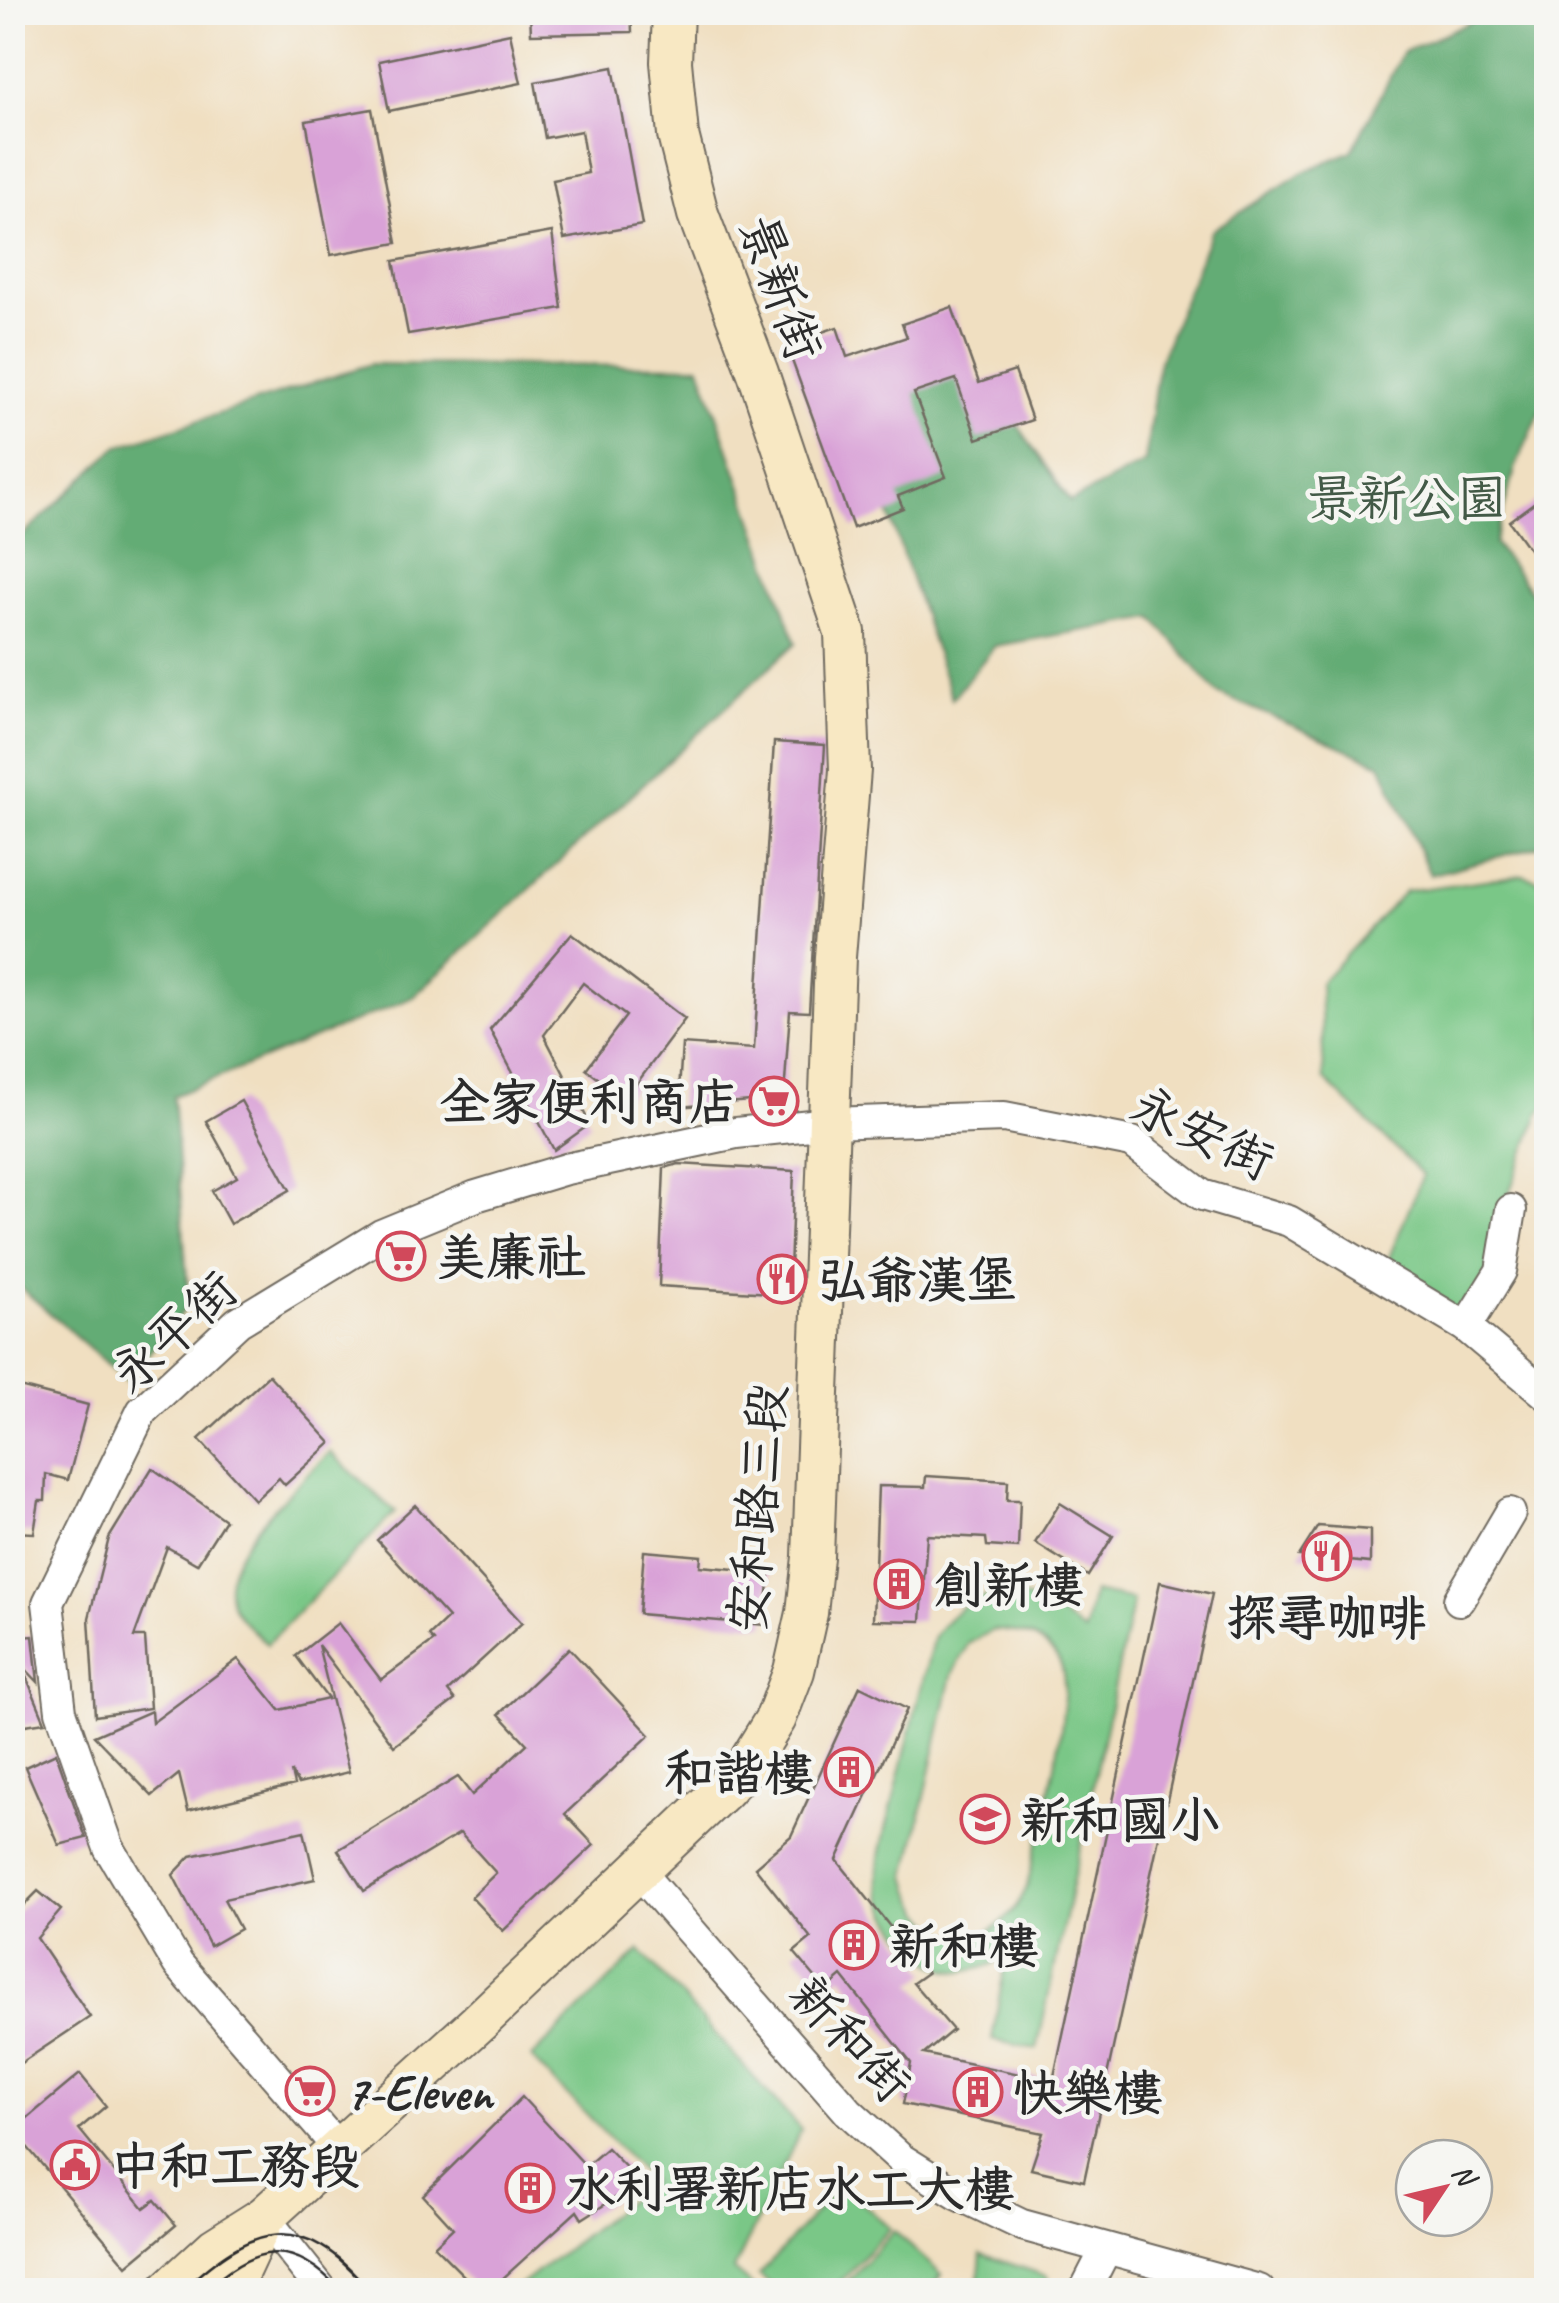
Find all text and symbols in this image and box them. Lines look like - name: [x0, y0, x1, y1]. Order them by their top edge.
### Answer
- street label: 景新街: [725, 206, 836, 369]
- park label: 景新公園: [1307, 467, 1507, 530]
- place label: 全家便利商店: [439, 1071, 739, 1134]
- street label: 永安街: [1121, 1073, 1284, 1194]
- supermarket icon: 全家便利商店: [748, 1075, 800, 1127]
- place label: 美廉社: [436, 1226, 586, 1289]
- supermarket icon: 美廉社: [375, 1230, 427, 1282]
- place label: 弘爺漢堡: [817, 1249, 1017, 1312]
- restaurant icon: 弘爺漢堡: [756, 1253, 808, 1305]
- street label: 永平街: [98, 1258, 250, 1406]
- street label: 安和路三段: [715, 1381, 800, 1635]
- restaurant icon: 探尋咖啡: [1301, 1530, 1353, 1582]
- place label: 創新樓: [934, 1554, 1084, 1617]
- building icon: 創新樓: [873, 1558, 925, 1610]
- place label: 探尋咖啡: [1227, 1587, 1427, 1650]
- place label: 和諧樓: [664, 1742, 814, 1805]
- building icon: 和諧樓: [823, 1746, 875, 1798]
- place label: 新和國小: [1020, 1789, 1220, 1852]
- school or university icon: 新和國小: [959, 1793, 1011, 1845]
- place label: 新和樓: [889, 1915, 1039, 1978]
- building icon: 新和樓: [828, 1919, 880, 1971]
- street label: 新和街: [776, 1963, 924, 2115]
- place label: 7-Eleven: [345, 2061, 495, 2124]
- place label: 快樂樓: [1013, 2062, 1163, 2125]
- supermarket icon: 7-Eleven: [284, 2065, 336, 2117]
- building icon: 快樂樓: [952, 2066, 1004, 2118]
- place label: 中和工務段: [110, 2135, 360, 2198]
- north arrow: [1394, 2138, 1494, 2238]
- public building icon: 中和工務段: [49, 2139, 101, 2191]
- text: N: [1445, 2157, 1486, 2195]
- place label: 水利署新店水工大樓: [565, 2158, 1015, 2221]
- building icon: 水利署新店水工大樓: [504, 2162, 556, 2214]

